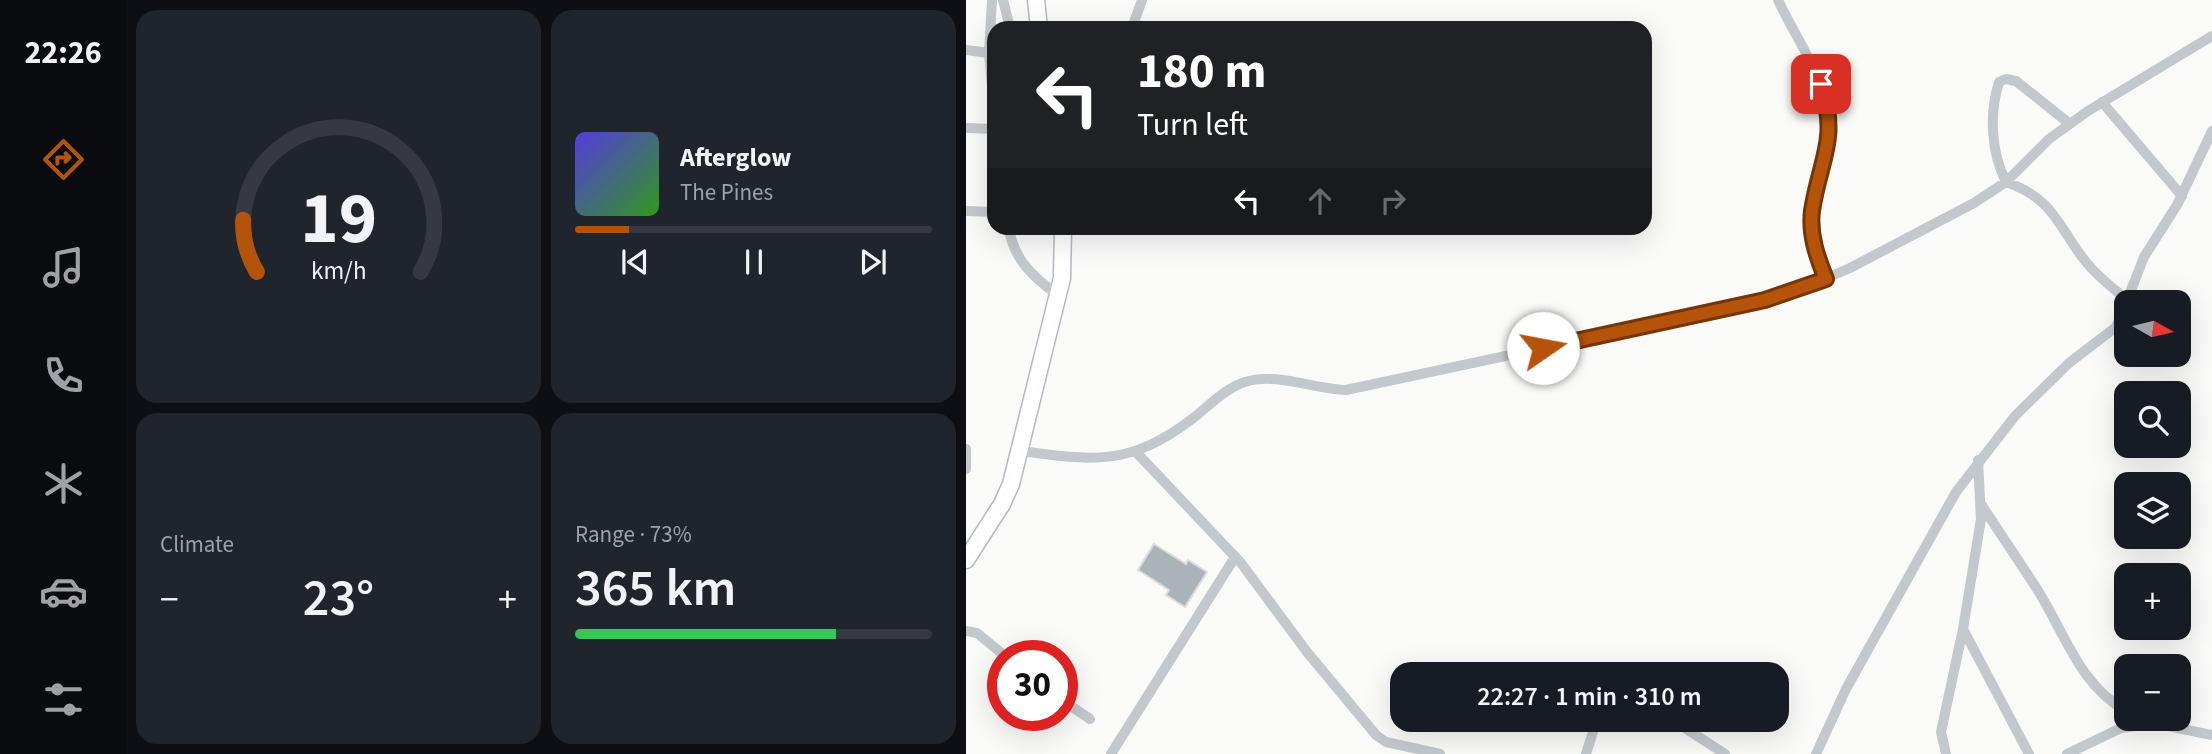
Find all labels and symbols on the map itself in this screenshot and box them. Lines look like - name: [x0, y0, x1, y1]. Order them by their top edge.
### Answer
- pin: [1791, 54, 1851, 114]
- north arrow: [2114, 290, 2191, 368]
- position arrow: [1506, 311, 1580, 385]
- speed limit sign: 30: [987, 640, 1078, 731]

